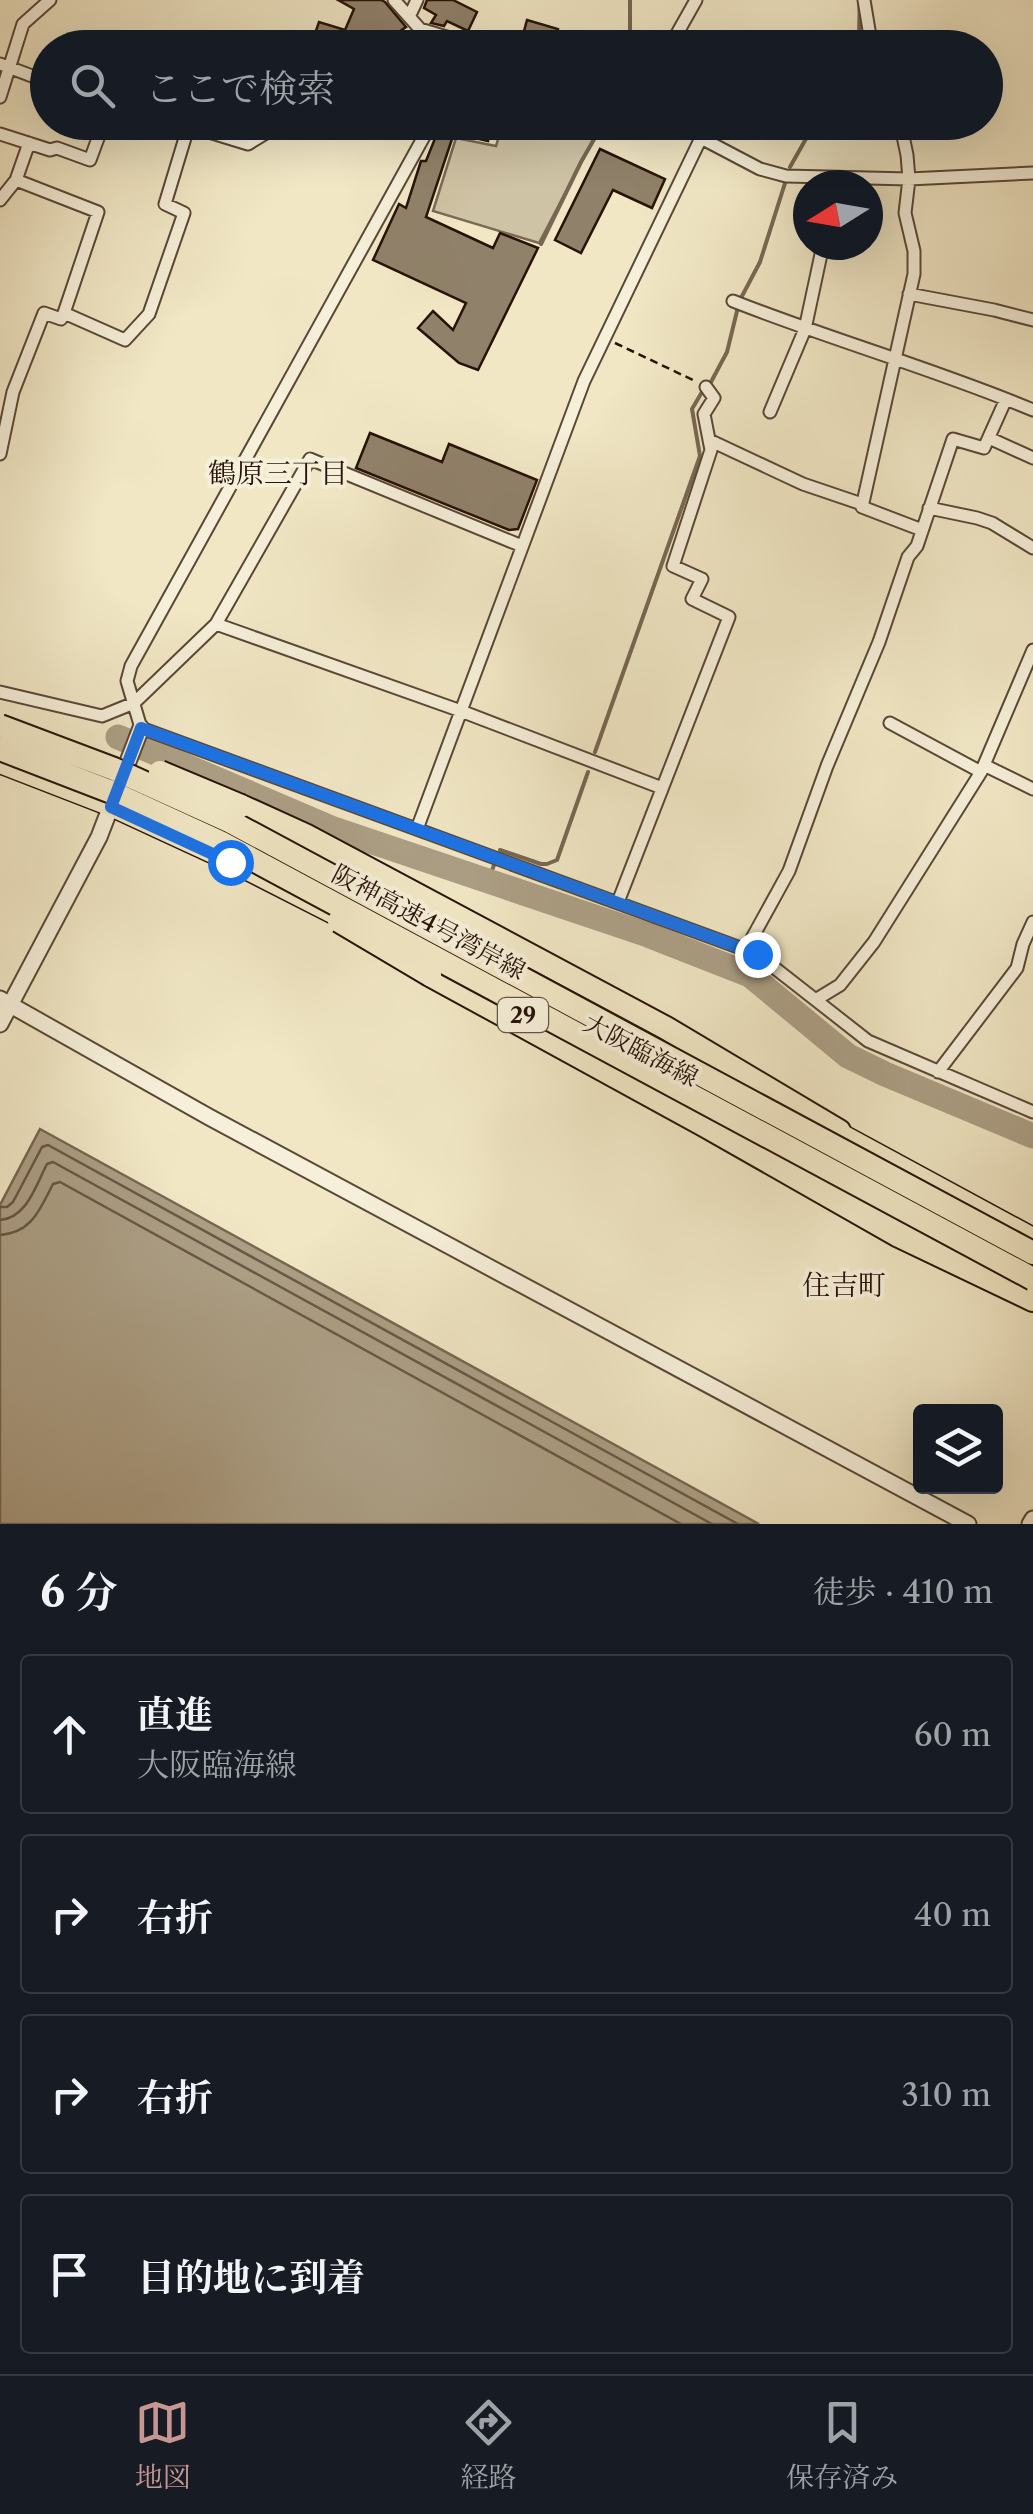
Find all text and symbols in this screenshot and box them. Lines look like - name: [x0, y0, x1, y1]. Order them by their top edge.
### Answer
- search box: [30, 30, 1003, 140]
- icon: search: [65, 58, 120, 113]
- text: ここで検索: [145, 65, 335, 112]
- north arrow: [793, 170, 883, 260]
- district label: 鶴原三丁目: [208, 456, 348, 490]
- route start: [208, 840, 254, 886]
- street label: 阪神高速4号湾岸線: [327, 858, 531, 986]
- route end: [735, 932, 781, 978]
- road number: 29: [498, 998, 548, 1032]
- street label: 大阪臨海線: [578, 1007, 703, 1093]
- district label: 住吉町: [802, 1268, 886, 1302]
- map controls: [913, 1404, 1003, 1494]
- button: layers: [913, 1404, 1003, 1494]
- text: 6 分: [40, 1566, 118, 1618]
- text: 徒歩 · 410 m: [812, 1572, 993, 1611]
- text: 直進: [137, 1691, 213, 1738]
- icon: ahead: [42, 1707, 97, 1762]
- text: 60 m: [914, 1715, 991, 1754]
- text: 大阪臨海線: [137, 1745, 297, 1784]
- icon: right: [42, 1887, 97, 1942]
- text: 右折: [137, 1894, 213, 1941]
- text: 40 m: [914, 1895, 991, 1934]
- icon: right: [42, 2067, 97, 2122]
- text: 右折: [137, 2074, 213, 2121]
- text: 310 m: [901, 2075, 991, 2114]
- icon: arrive: [42, 2247, 97, 2302]
- text: 目的地に到着: [137, 2254, 365, 2301]
- tab: 地図: [135, 2395, 191, 2495]
- tab: 経路: [460, 2395, 516, 2495]
- tab: 保存済み: [786, 2395, 898, 2495]

